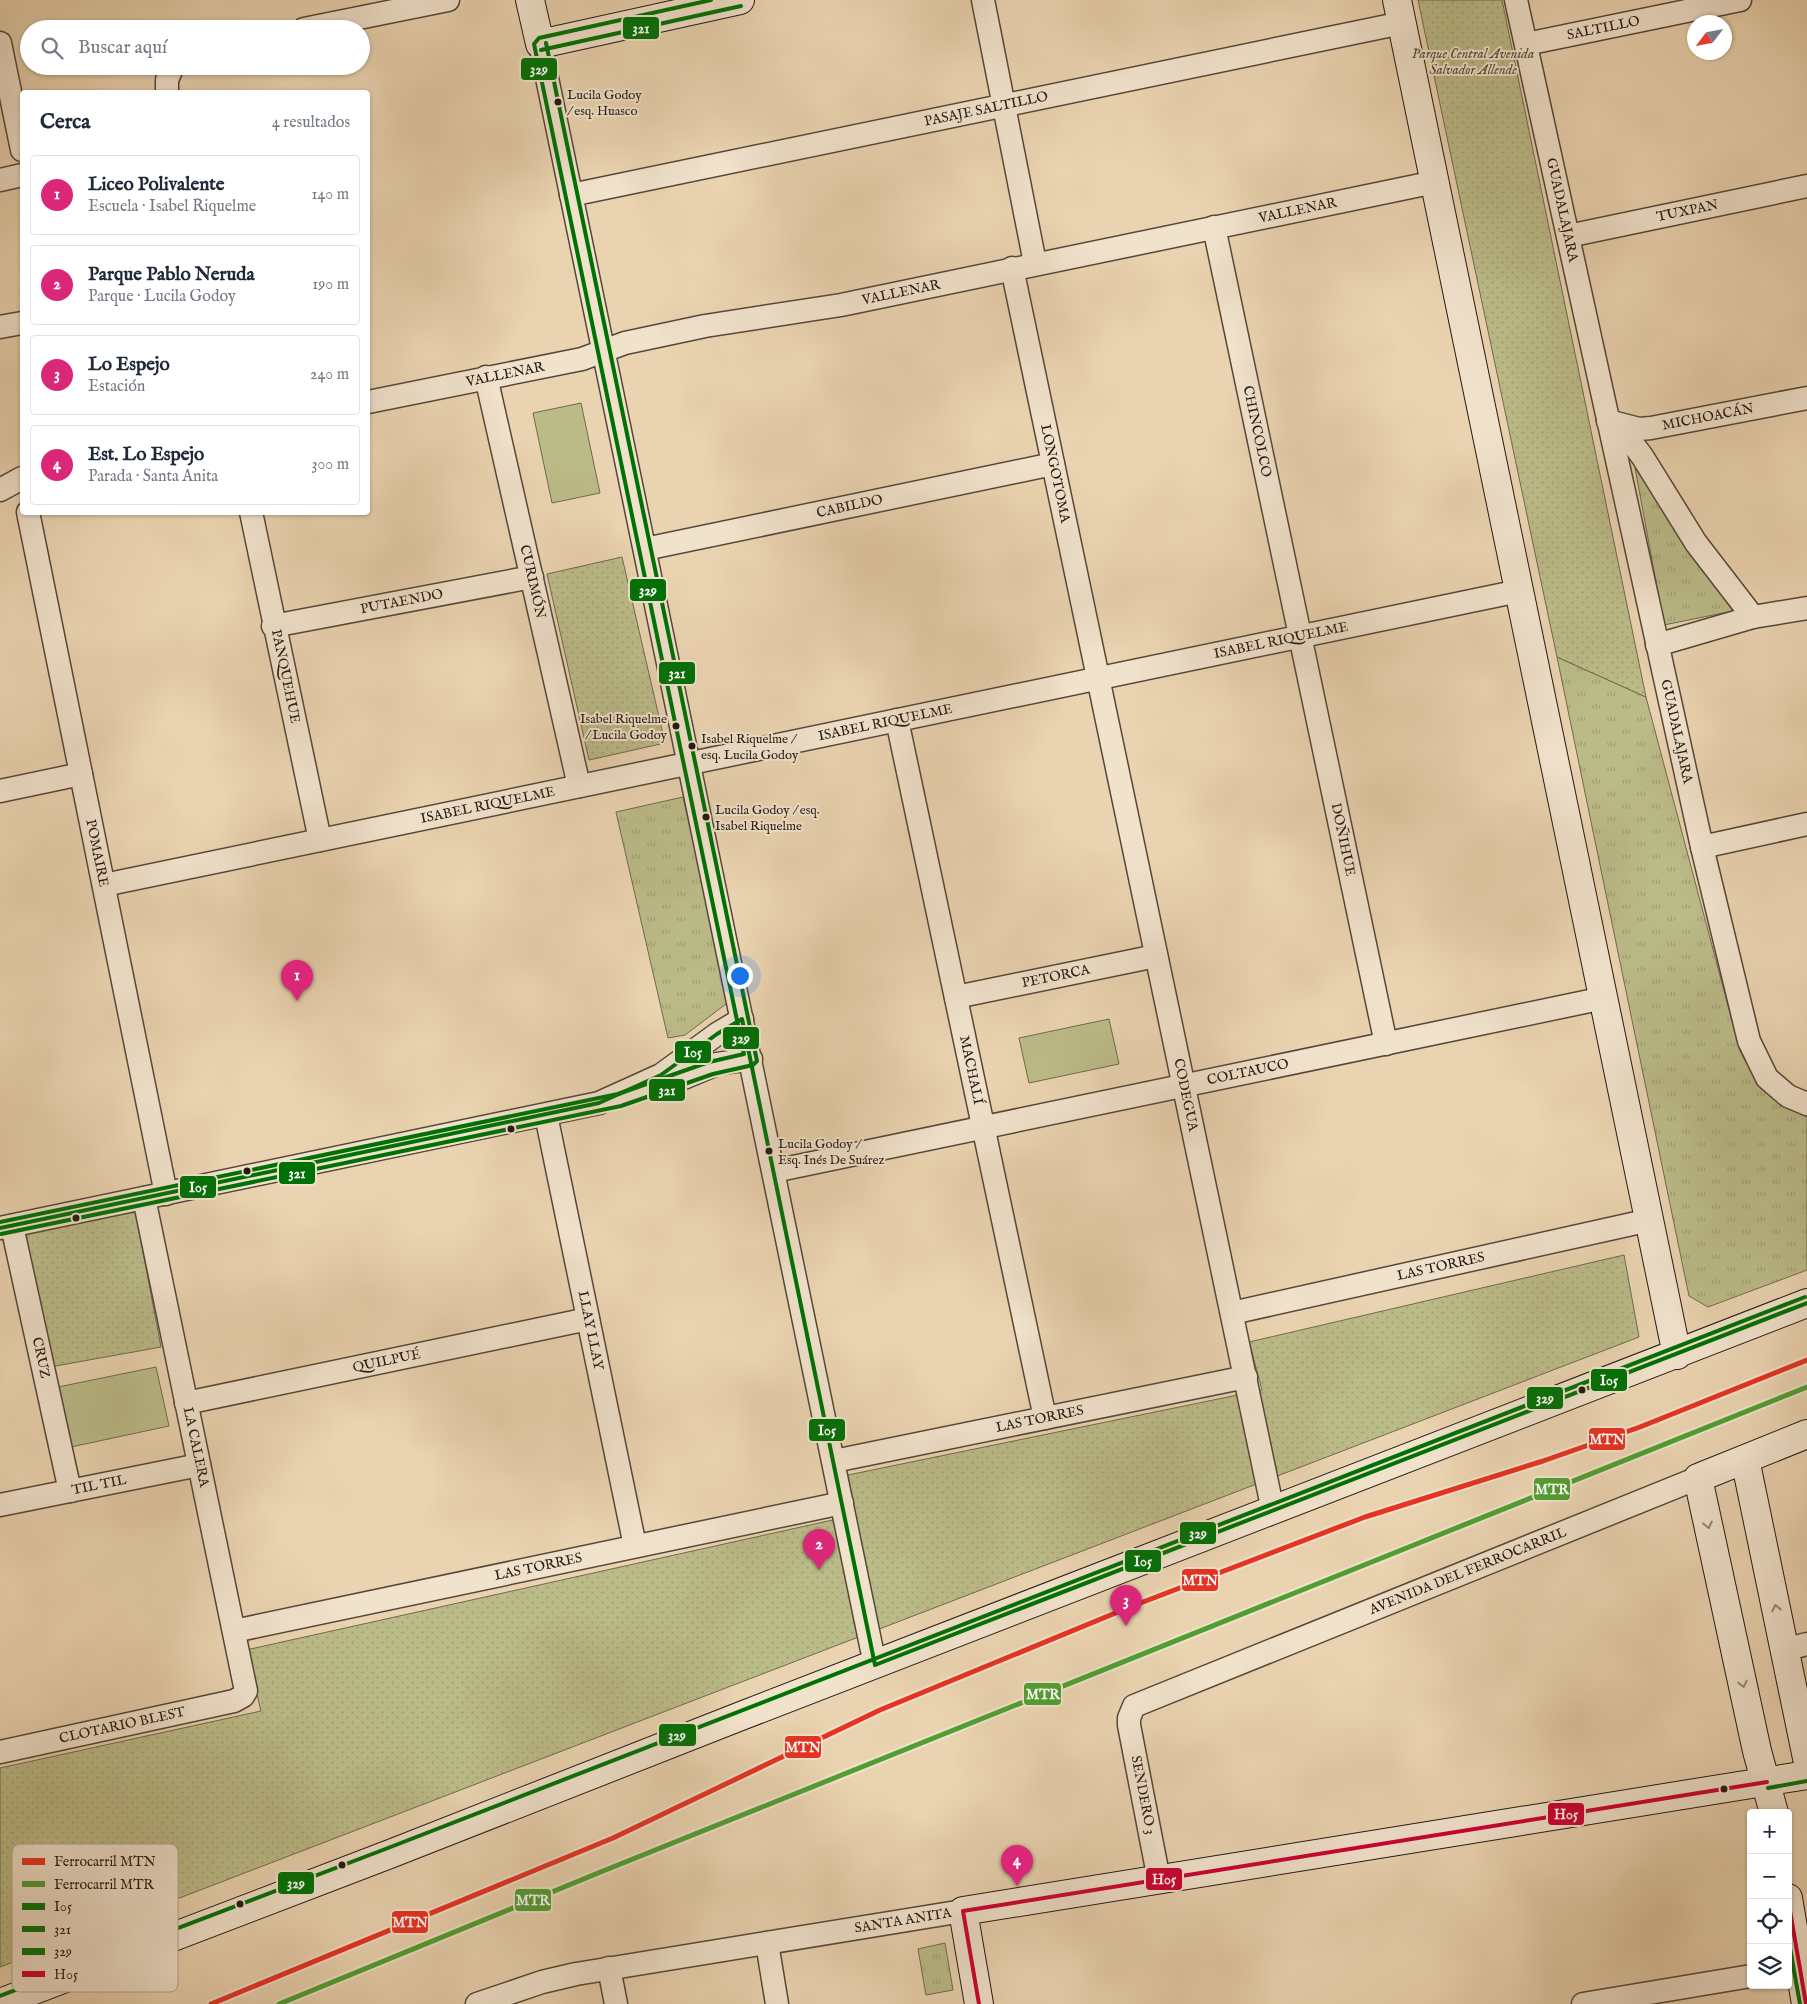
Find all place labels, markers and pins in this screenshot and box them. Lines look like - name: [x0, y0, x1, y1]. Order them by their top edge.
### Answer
- place label: Lucila Godoy / esq. Huasco: [567, 87, 642, 120]
- marker: Lucila Godoy / esq. Huasco: [553, 97, 563, 107]
- place label: Isabel Riquelme / Lucila Godoy: [580, 711, 668, 744]
- marker: Isabel Riquelme / Lucila Godoy: [671, 721, 681, 731]
- place label: Isabel Riquelme / esq. Lucila Godoy: [701, 731, 799, 764]
- marker: Isabel Riquelme / esq. Lucila Godoy: [687, 741, 697, 751]
- place label: Lucila Godoy / esq. Isabel Riquelme: [715, 802, 820, 835]
- marker: Lucila Godoy / esq. Isabel Riquelme: [701, 812, 711, 822]
- pin: 1: [281, 960, 313, 1001]
- unlabelled marker: [506, 1124, 516, 1134]
- place label: Lucila Godoy / Esq. Inés De Suárez: [778, 1136, 885, 1169]
- marker: Lucila Godoy / Esq. Inés De Suárez: [764, 1146, 774, 1156]
- unlabelled marker: [242, 1166, 252, 1176]
- unlabelled marker: [71, 1213, 81, 1223]
- unlabelled marker: [1577, 1385, 1587, 1395]
- pin: 2: [803, 1529, 835, 1570]
- pin: 3: [1110, 1585, 1142, 1626]
- unlabelled marker: [1719, 1784, 1729, 1794]
- pin: 4: [1001, 1845, 1033, 1886]
- unlabelled marker: [337, 1860, 347, 1870]
- unlabelled marker: [235, 1899, 245, 1909]

